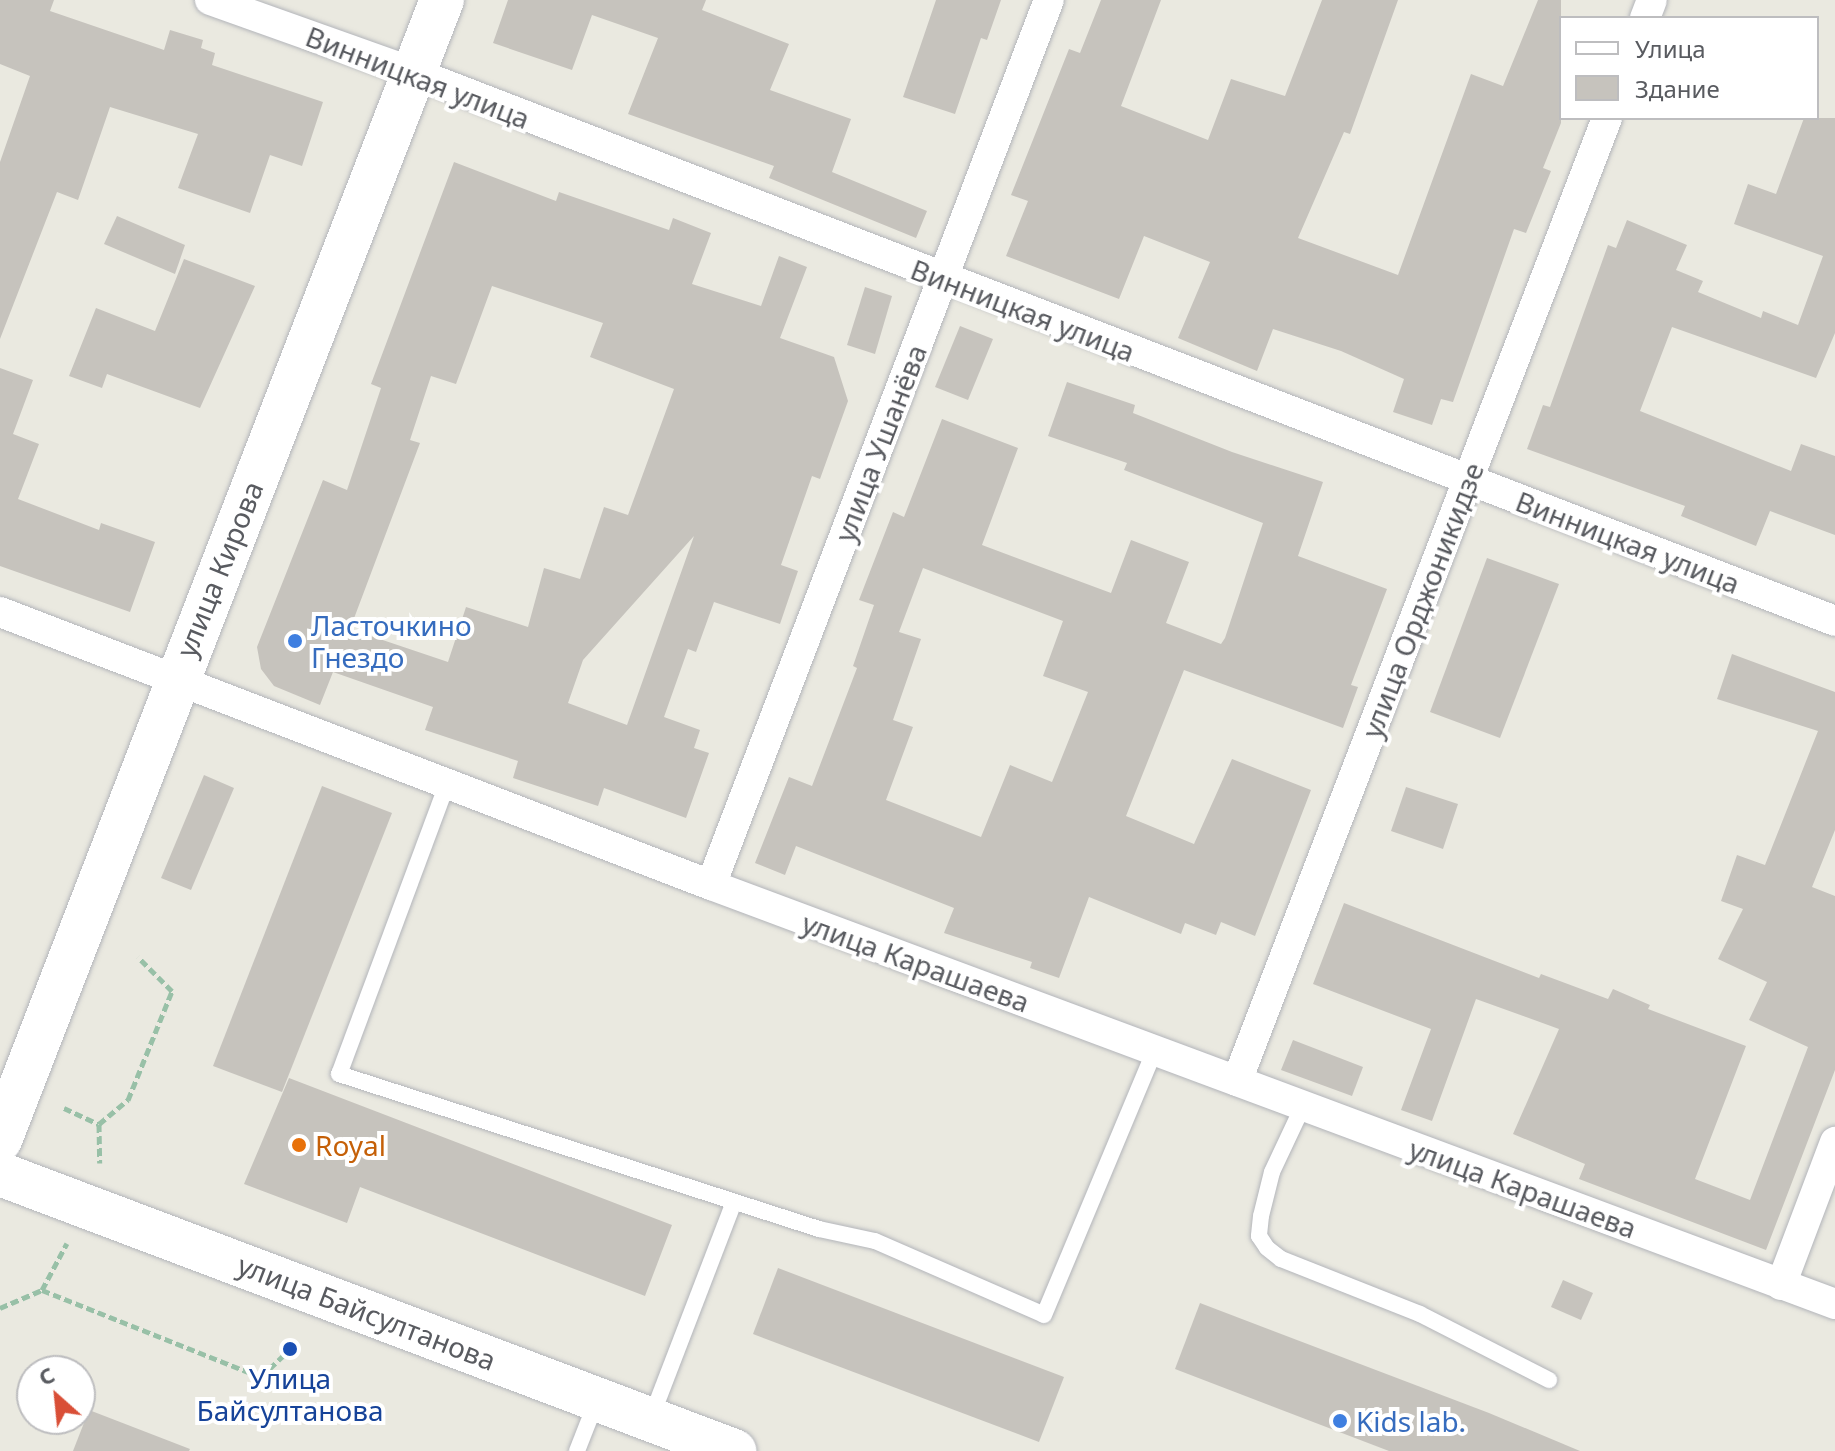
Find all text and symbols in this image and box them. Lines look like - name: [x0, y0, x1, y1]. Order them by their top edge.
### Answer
- legend: [1559, 16, 1819, 120]
- street label: Винницкая улица: [301, 19, 535, 135]
- text: Улица: [1635, 32, 1706, 65]
- text: Здание: [1635, 72, 1720, 105]
- street label: Винницкая улица: [906, 252, 1140, 368]
- street label: улица Ушанёва: [827, 340, 933, 546]
- street label: улица Орджоникидзе: [1354, 458, 1490, 742]
- street label: улица Кирова: [168, 476, 270, 662]
- street label: Винницкая улица: [1511, 484, 1745, 600]
- place label: Ласточкино Гнездо: [311, 608, 472, 674]
- marker: Ласточкино Гнездо: [286, 632, 304, 650]
- street label: улица Карашаева: [798, 905, 1034, 1019]
- place label: Royal: [315, 1128, 386, 1162]
- street label: улица Карашаева: [1405, 1131, 1641, 1245]
- marker: Royal: [290, 1136, 308, 1154]
- street label: улица Байсултанова: [233, 1247, 501, 1377]
- marker: Улица Байсултанова: [281, 1340, 299, 1358]
- north arrow: [16, 1355, 96, 1435]
- text: С: [33, 1359, 59, 1392]
- place label: Улица Байсултанова: [196, 1361, 384, 1427]
- place label: Kids lab.: [1356, 1404, 1466, 1438]
- marker: Kids lab.: [1331, 1412, 1349, 1430]

